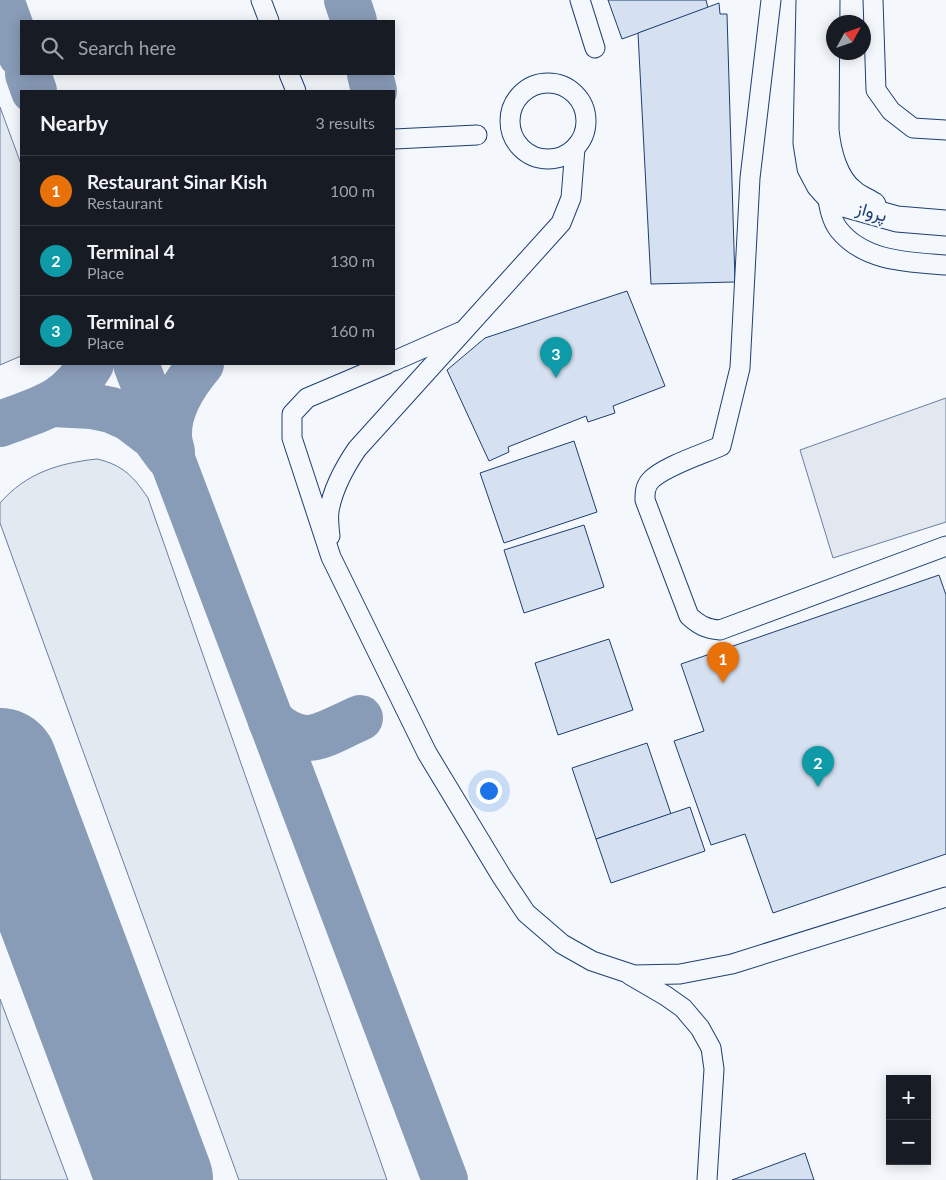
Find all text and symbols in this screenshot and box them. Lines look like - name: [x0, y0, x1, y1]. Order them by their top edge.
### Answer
- north arrow: [826, 15, 871, 60]
- search box: [20, 20, 395, 75]
- icon: search: [38, 34, 66, 62]
- text: Search here: [78, 36, 176, 59]
- text: Nearby: [40, 110, 108, 135]
- text: 3 results: [315, 113, 375, 132]
- text: Restaurant Sinar Kish: [87, 170, 267, 193]
- text: 1: [51, 181, 61, 200]
- text: 100 m: [330, 181, 375, 200]
- text: Restaurant: [87, 193, 163, 212]
- street label: پرواز: [852, 196, 890, 228]
- text: Terminal 4: [87, 240, 175, 263]
- text: 2: [51, 251, 61, 270]
- text: 130 m: [330, 251, 375, 270]
- text: Place: [87, 263, 124, 282]
- text: Terminal 6: [87, 310, 175, 333]
- text: 3: [51, 321, 61, 340]
- text: 160 m: [330, 321, 375, 340]
- text: Place: [87, 333, 124, 352]
- pin: 3: [540, 337, 572, 378]
- pin: 1: [707, 642, 739, 683]
- pin: 2: [802, 746, 834, 787]
- your location: [476, 778, 502, 804]
- map controls: [886, 1075, 931, 1165]
- button: +: [886, 1075, 931, 1120]
- button: −: [886, 1120, 931, 1165]

